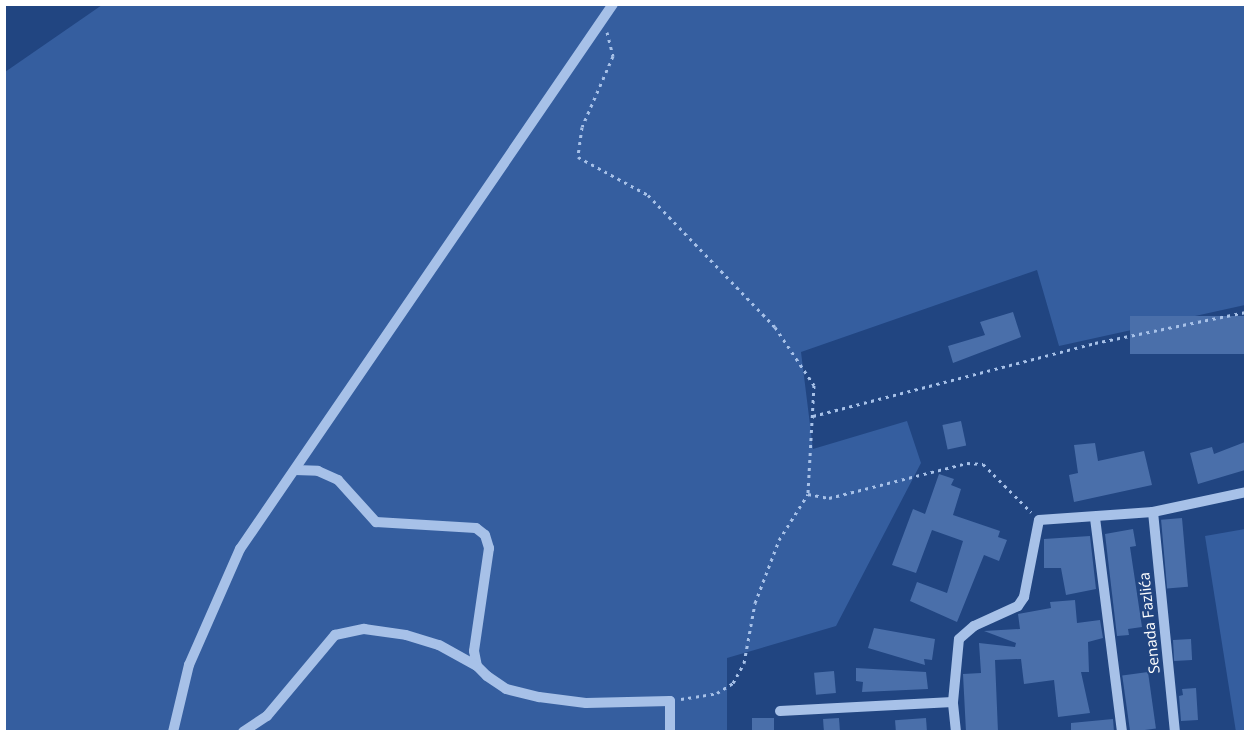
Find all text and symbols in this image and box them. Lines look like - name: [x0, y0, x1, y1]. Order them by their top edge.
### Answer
- street label: Senada Fazlića: [1135, 571, 1163, 675]

